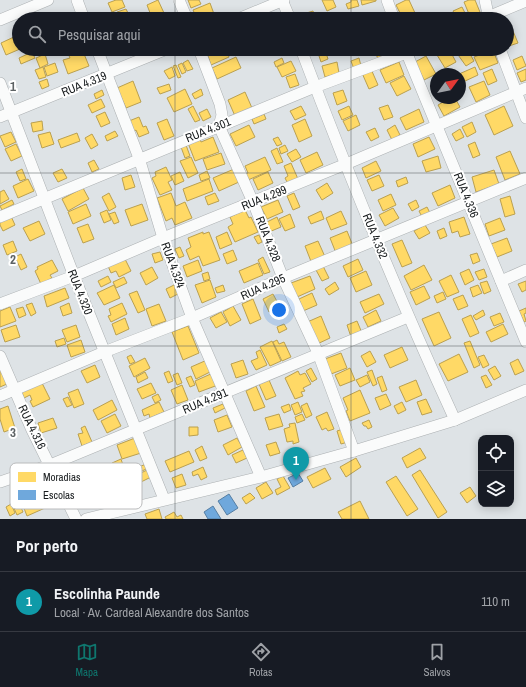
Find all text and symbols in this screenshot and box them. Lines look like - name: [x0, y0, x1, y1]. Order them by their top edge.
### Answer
- search box: [12, 12, 514, 56]
- icon: search: [26, 23, 48, 45]
- text: Pesquisar aqui: [58, 24, 141, 45]
- street label: RUA 4.319: [59, 68, 109, 100]
- north arrow: [430, 68, 466, 104]
- text: 1: [10, 78, 16, 95]
- street label: RUA 4.301: [183, 113, 234, 146]
- street label: RUA 4.336: [450, 170, 482, 220]
- street label: RUA 4.299: [239, 182, 289, 214]
- street label: RUA 4.332: [359, 211, 391, 261]
- street label: RUA 4.328: [252, 214, 284, 264]
- street label: RUA 4.324: [157, 240, 189, 291]
- text: 2: [10, 251, 16, 268]
- street label: RUA 4.320: [64, 267, 96, 317]
- street label: RUA 4.295: [238, 270, 288, 304]
- your location: [269, 300, 289, 320]
- street label: RUA 4.291: [180, 384, 231, 418]
- street label: RUA 4.316: [14, 402, 50, 452]
- text: 3: [10, 424, 16, 441]
- map controls: [478, 435, 514, 507]
- button: locate: [478, 435, 514, 471]
- pin: 1: [283, 447, 309, 480]
- legend: [10, 463, 142, 509]
- text: Moradias: [43, 470, 81, 484]
- button: layers: [478, 471, 514, 507]
- text: Escolas: [43, 488, 75, 502]
- text: Por perto: [16, 534, 78, 557]
- text: Escolinha Paunde: [54, 583, 160, 604]
- text: 1: [26, 593, 32, 610]
- text: 110 m: [481, 593, 510, 610]
- text: Local · Av. Cardeal Alexandre dos Santos: [54, 604, 249, 621]
- tab: Mapa: [75, 641, 98, 679]
- tab: Rotas: [249, 641, 273, 679]
- tab: Salvos: [423, 641, 451, 679]

